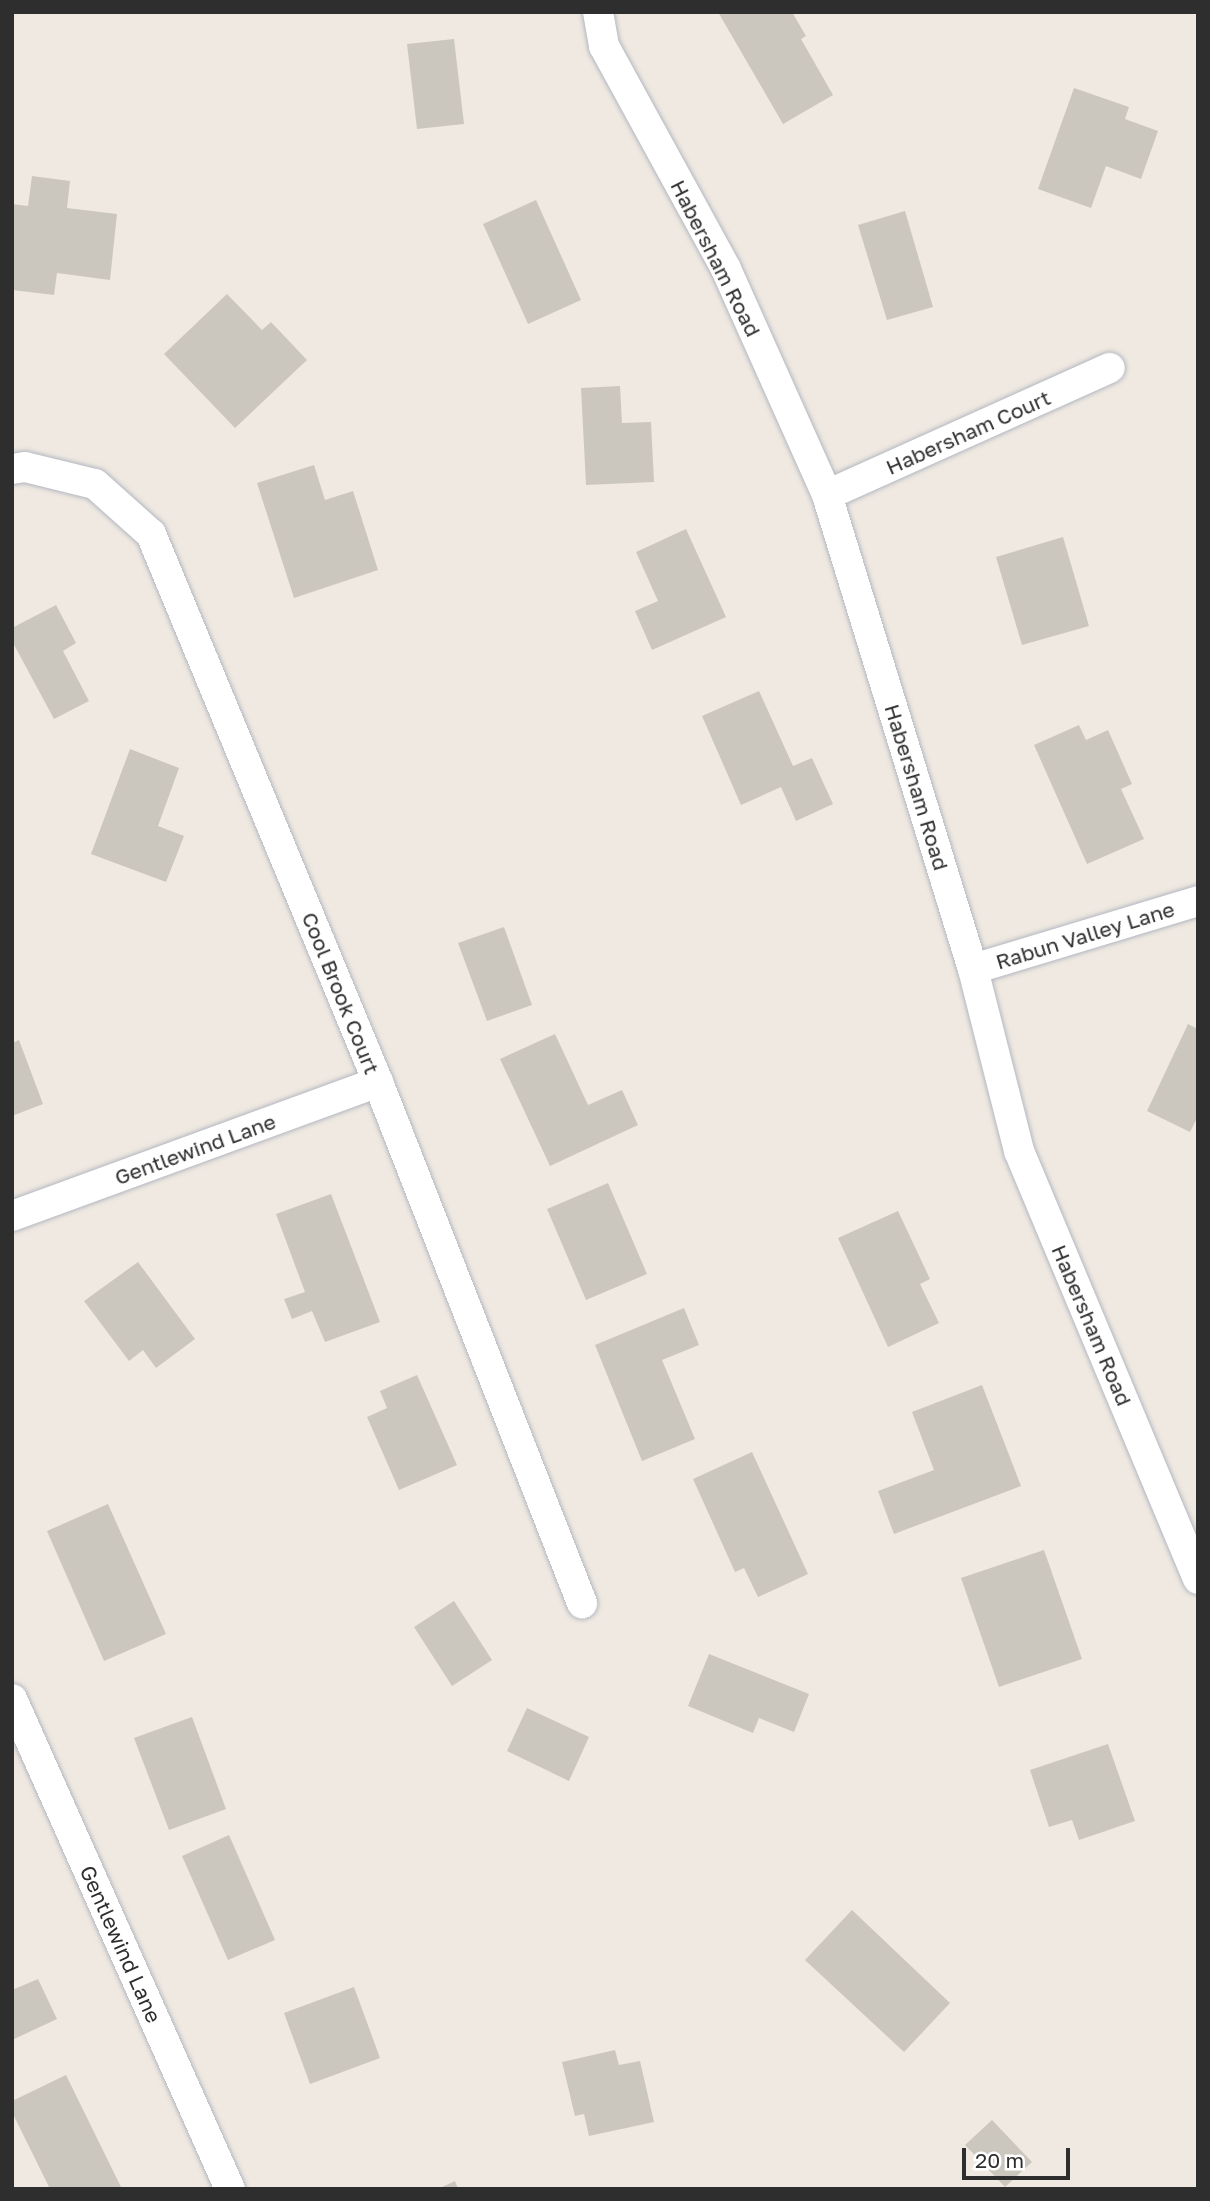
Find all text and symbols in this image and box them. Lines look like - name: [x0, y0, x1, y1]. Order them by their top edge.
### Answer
- street label: Habersham Road: [666, 176, 766, 340]
- street label: Habersham Court: [882, 384, 1054, 480]
- street label: Habersham Road: [880, 701, 954, 873]
- street label: Rabun Valley Lane: [993, 896, 1177, 974]
- street label: Cool Brook Court: [297, 908, 385, 1078]
- street label: Gentlewind Lane: [111, 1108, 279, 1190]
- street label: Habersham Road: [1047, 1241, 1137, 1409]
- street label: Gentlewind Lane: [75, 1861, 167, 2027]
- scale bar: [965, 2134, 1074, 2178]
- text: 20 m: [975, 2147, 1024, 2173]

